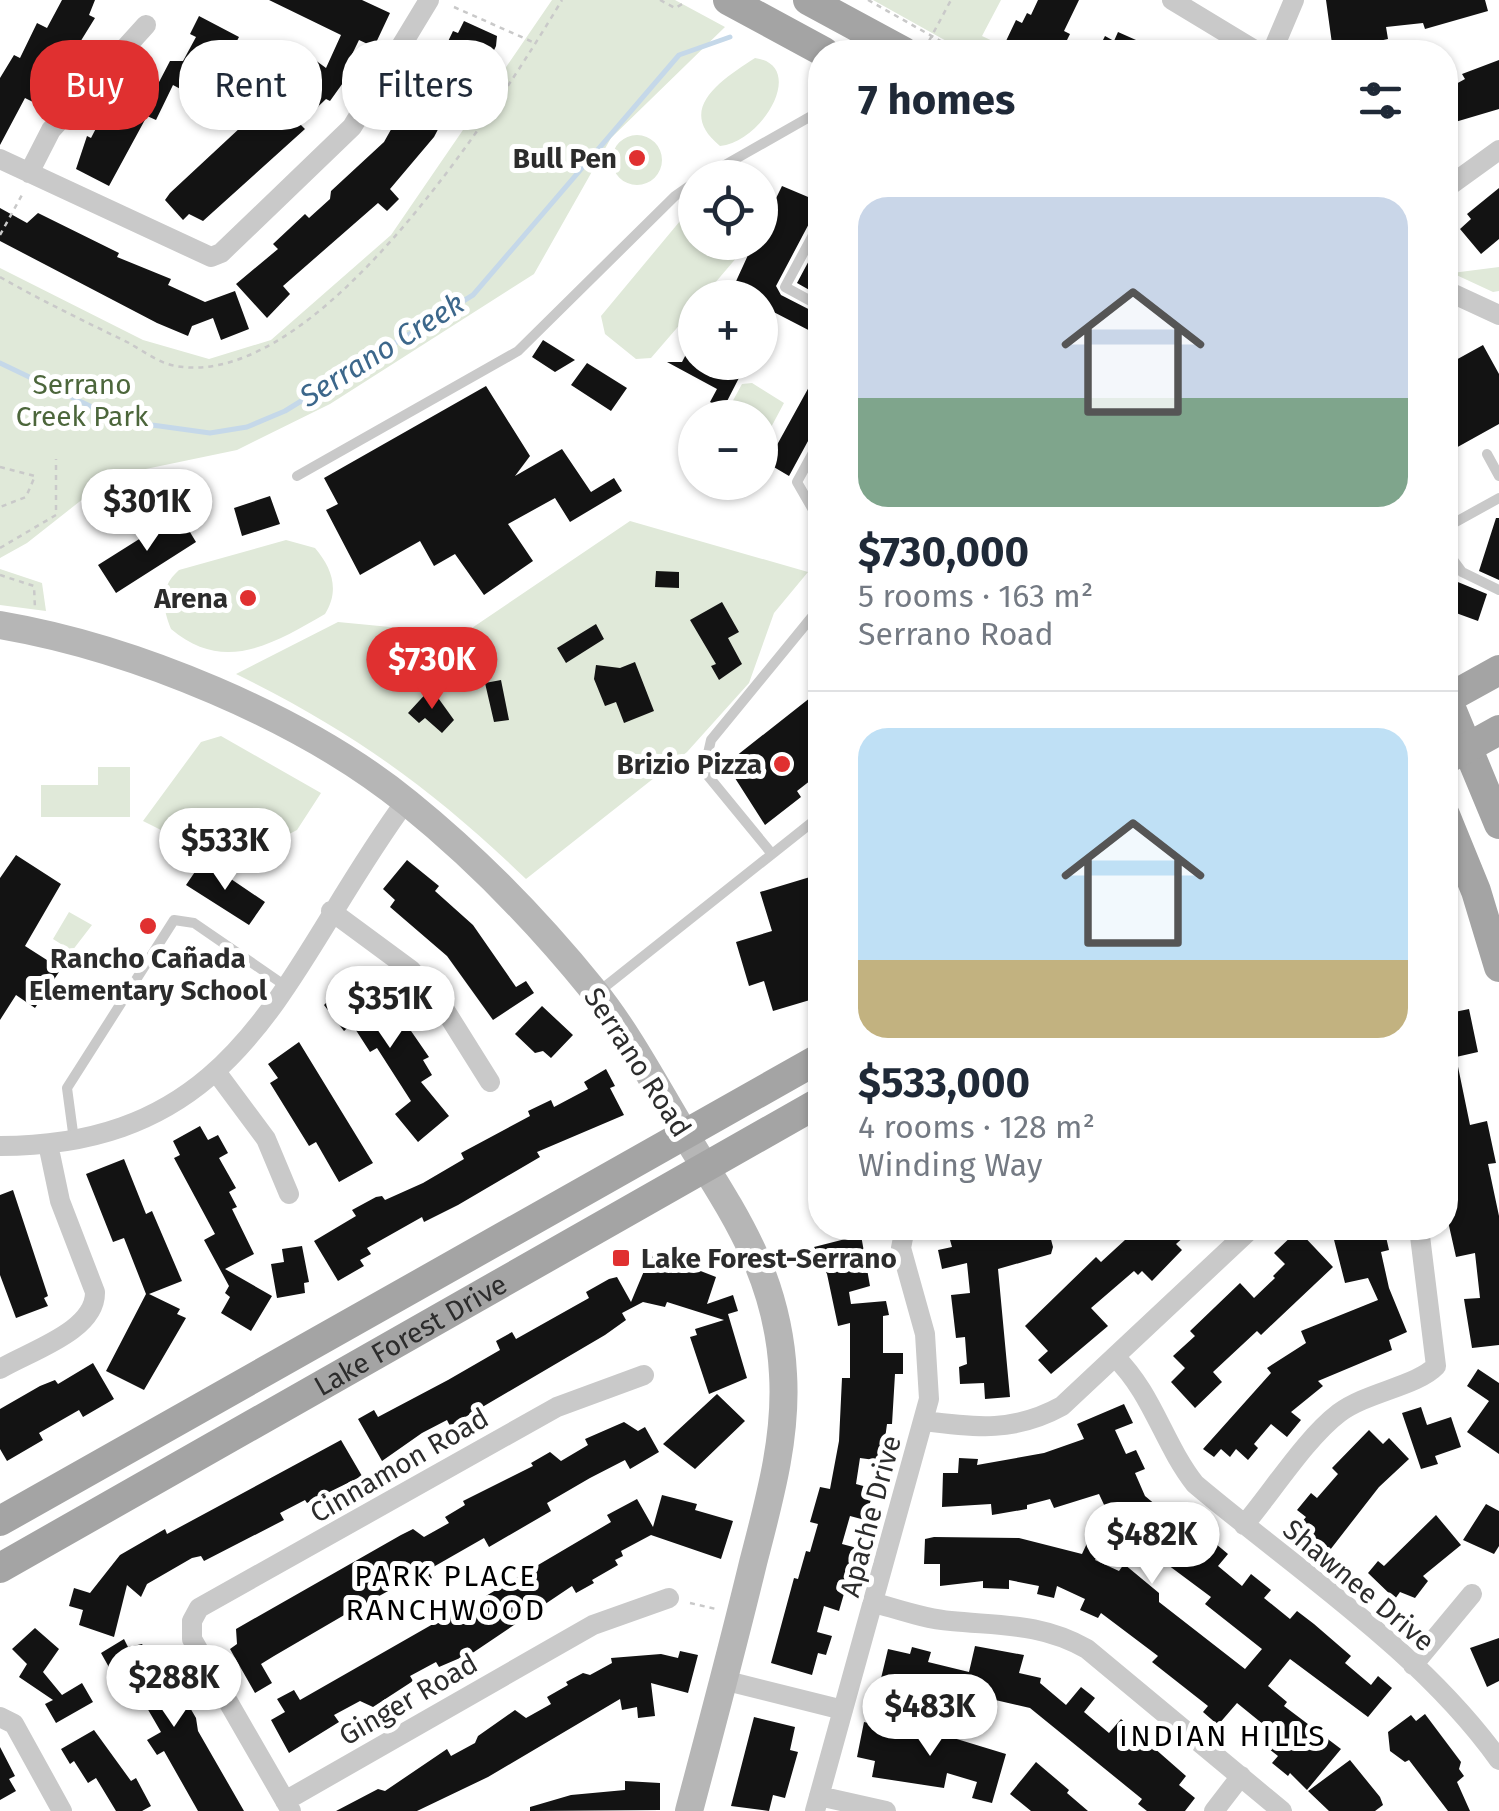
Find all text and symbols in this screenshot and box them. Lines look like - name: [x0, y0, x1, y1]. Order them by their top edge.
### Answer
- chip: Buy: [30, 40, 159, 130]
- chip: Rent: [179, 40, 322, 130]
- chip: Filters: [342, 40, 508, 130]
- icon: filters: [1353, 73, 1408, 128]
- text: 7 homes: [858, 75, 1015, 125]
- place label: Bull Pen: [513, 142, 617, 175]
- marker: Bull Pen: [626, 147, 648, 169]
- map controls: [678, 160, 778, 500]
- button: locate: [678, 160, 778, 260]
- icon: home: [1043, 262, 1223, 442]
- button: +: [678, 280, 778, 380]
- water label: Serrano Creek: [292, 285, 471, 415]
- park label: Serrano Creek Park: [16, 368, 149, 433]
- button: −: [678, 400, 778, 500]
- pin: $301K: [77, 469, 217, 554]
- text: $301K: [103, 482, 191, 520]
- text: $730,000: [858, 527, 1029, 577]
- text: 5 rooms · 163 m²: [858, 577, 1093, 615]
- place label: Arena: [153, 582, 228, 615]
- marker: Arena: [237, 587, 259, 609]
- text: Serrano Road: [858, 615, 1054, 653]
- pin: $730K: [362, 627, 502, 712]
- text: $730K: [388, 640, 476, 678]
- place label: Brizio Pizza: [617, 748, 762, 781]
- marker: Brizio Pizza: [771, 753, 793, 775]
- icon: home: [1043, 793, 1223, 973]
- pin: $533K: [155, 808, 295, 893]
- text: $533K: [181, 821, 269, 859]
- marker: Rancho Cañada Elementary School: [137, 915, 159, 937]
- place label: Rancho Cañada Elementary School: [29, 942, 268, 1007]
- pin: $351K: [320, 966, 460, 1051]
- text: $351K: [348, 979, 432, 1017]
- street label: Serrano Road: [577, 982, 698, 1143]
- text: $533,000: [858, 1058, 1030, 1108]
- text: 4 rooms · 128 m²: [858, 1108, 1095, 1146]
- text: Winding Way: [858, 1146, 1042, 1184]
- place label: Lake Forest-Serrano: [641, 1242, 897, 1275]
- marker: Lake Forest-Serrano: [610, 1247, 632, 1269]
- street label: Lake Forest Drive: [308, 1267, 513, 1403]
- street label: Cinnamon Road: [304, 1401, 494, 1530]
- street label: Apache Drive: [833, 1432, 908, 1600]
- pin: $482K: [1082, 1502, 1222, 1587]
- street label: Shawnee Drive: [1277, 1513, 1441, 1658]
- text: $482K: [1107, 1515, 1197, 1553]
- district label: PARK PLACE RANCHWOOD: [345, 1558, 547, 1628]
- pin: $288K: [104, 1645, 244, 1730]
- street label: Ginger Road: [333, 1647, 483, 1752]
- text: $288K: [128, 1658, 220, 1696]
- pin: $483K: [860, 1674, 1000, 1759]
- text: $483K: [884, 1687, 976, 1725]
- district label: INDIAN HILLS: [1119, 1718, 1327, 1754]

